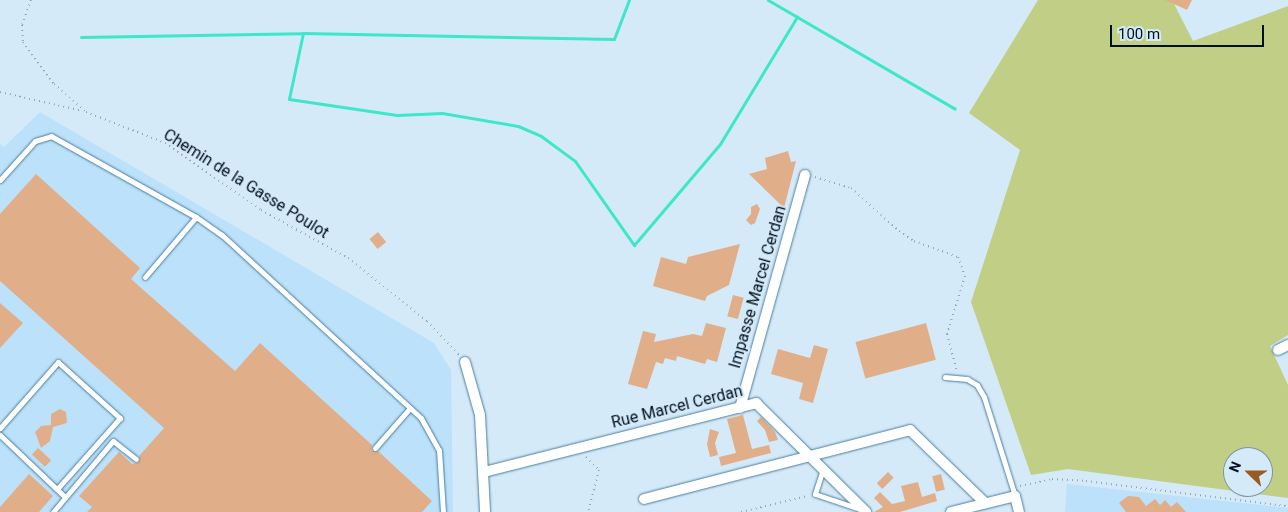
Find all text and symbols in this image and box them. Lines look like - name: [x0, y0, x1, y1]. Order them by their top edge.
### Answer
- scale bar: [1113, 15, 1267, 47]
- text: 100 m: [1118, 25, 1160, 43]
- street label: Chemin de la Gasse Poulot: [160, 125, 332, 243]
- street label: Impasse Marcel Cerdan: [726, 203, 790, 371]
- street label: Rue Marcel Cerdan: [609, 381, 745, 433]
- north arrow: [1223, 447, 1273, 497]
- text: N: [1226, 459, 1244, 474]

